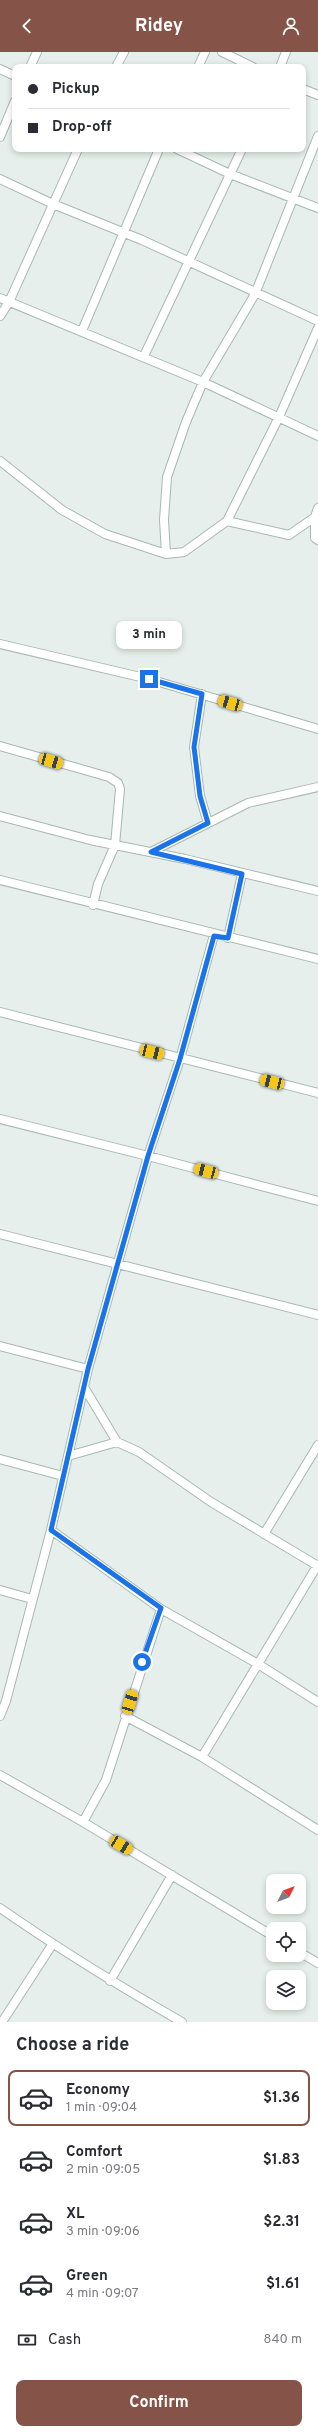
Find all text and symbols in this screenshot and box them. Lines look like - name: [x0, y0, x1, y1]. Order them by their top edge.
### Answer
- icon: back: [16, 15, 38, 37]
- text: Ridey: [135, 15, 183, 38]
- icon: person: [280, 15, 302, 37]
- text: Pickup: [52, 80, 100, 99]
- text: Drop-off: [52, 118, 112, 137]
- callout: 3 min: [116, 621, 182, 649]
- text: 3 min: [132, 627, 166, 643]
- route end: [140, 670, 158, 688]
- car: [217, 694, 243, 712]
- car: [38, 752, 64, 770]
- car: [139, 1043, 165, 1061]
- car: [259, 1073, 285, 1091]
- car: [193, 1162, 219, 1180]
- route start: [133, 1653, 151, 1671]
- car: [121, 1689, 139, 1715]
- car: [108, 1834, 134, 1856]
- north arrow: [266, 1874, 306, 1914]
- map controls: [266, 1874, 306, 2010]
- button: locate: [266, 1922, 306, 1962]
- button: layers: [266, 1970, 306, 2010]
- text: Choose a ride: [16, 2034, 129, 2057]
- icon: car: [18, 2080, 54, 2116]
- text: Economy: [66, 2081, 130, 2100]
- text: $1.36: [263, 2089, 300, 2108]
- text: 1 min · 09:04: [66, 2100, 137, 2116]
- icon: car: [18, 2142, 54, 2178]
- text: Comfort: [66, 2143, 123, 2162]
- text: $1.83: [263, 2151, 300, 2170]
- text: 2 min · 09:05: [66, 2162, 140, 2178]
- icon: car: [18, 2204, 54, 2240]
- text: XL: [66, 2205, 84, 2224]
- text: $2.31: [263, 2213, 300, 2232]
- text: 3 min · 09:06: [66, 2224, 140, 2240]
- icon: car: [18, 2266, 54, 2302]
- text: Green: [66, 2267, 108, 2286]
- text: $1.61: [266, 2275, 300, 2294]
- text: 4 min · 09:07: [66, 2286, 139, 2302]
- icon: cash: [16, 2329, 38, 2351]
- text: Cash: [48, 2331, 81, 2350]
- text: 840 m: [264, 2332, 302, 2348]
- button: Confirm: [16, 2380, 302, 2426]

